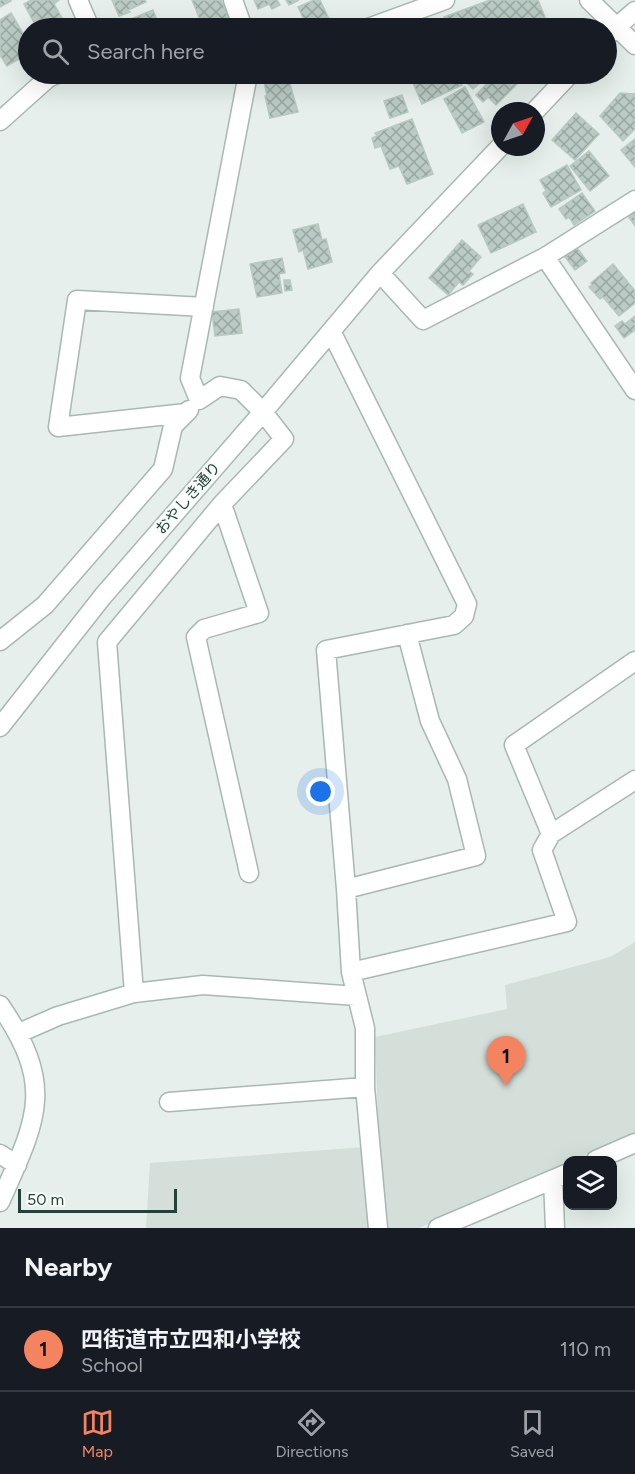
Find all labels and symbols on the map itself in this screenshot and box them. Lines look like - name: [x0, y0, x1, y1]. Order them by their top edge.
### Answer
- north arrow: [491, 102, 545, 156]
- street label: おやしき通り: [152, 458, 224, 538]
- your location: [306, 777, 335, 806]
- pin: 1: [486, 1036, 526, 1086]
- scale bar: [18, 1186, 177, 1214]

